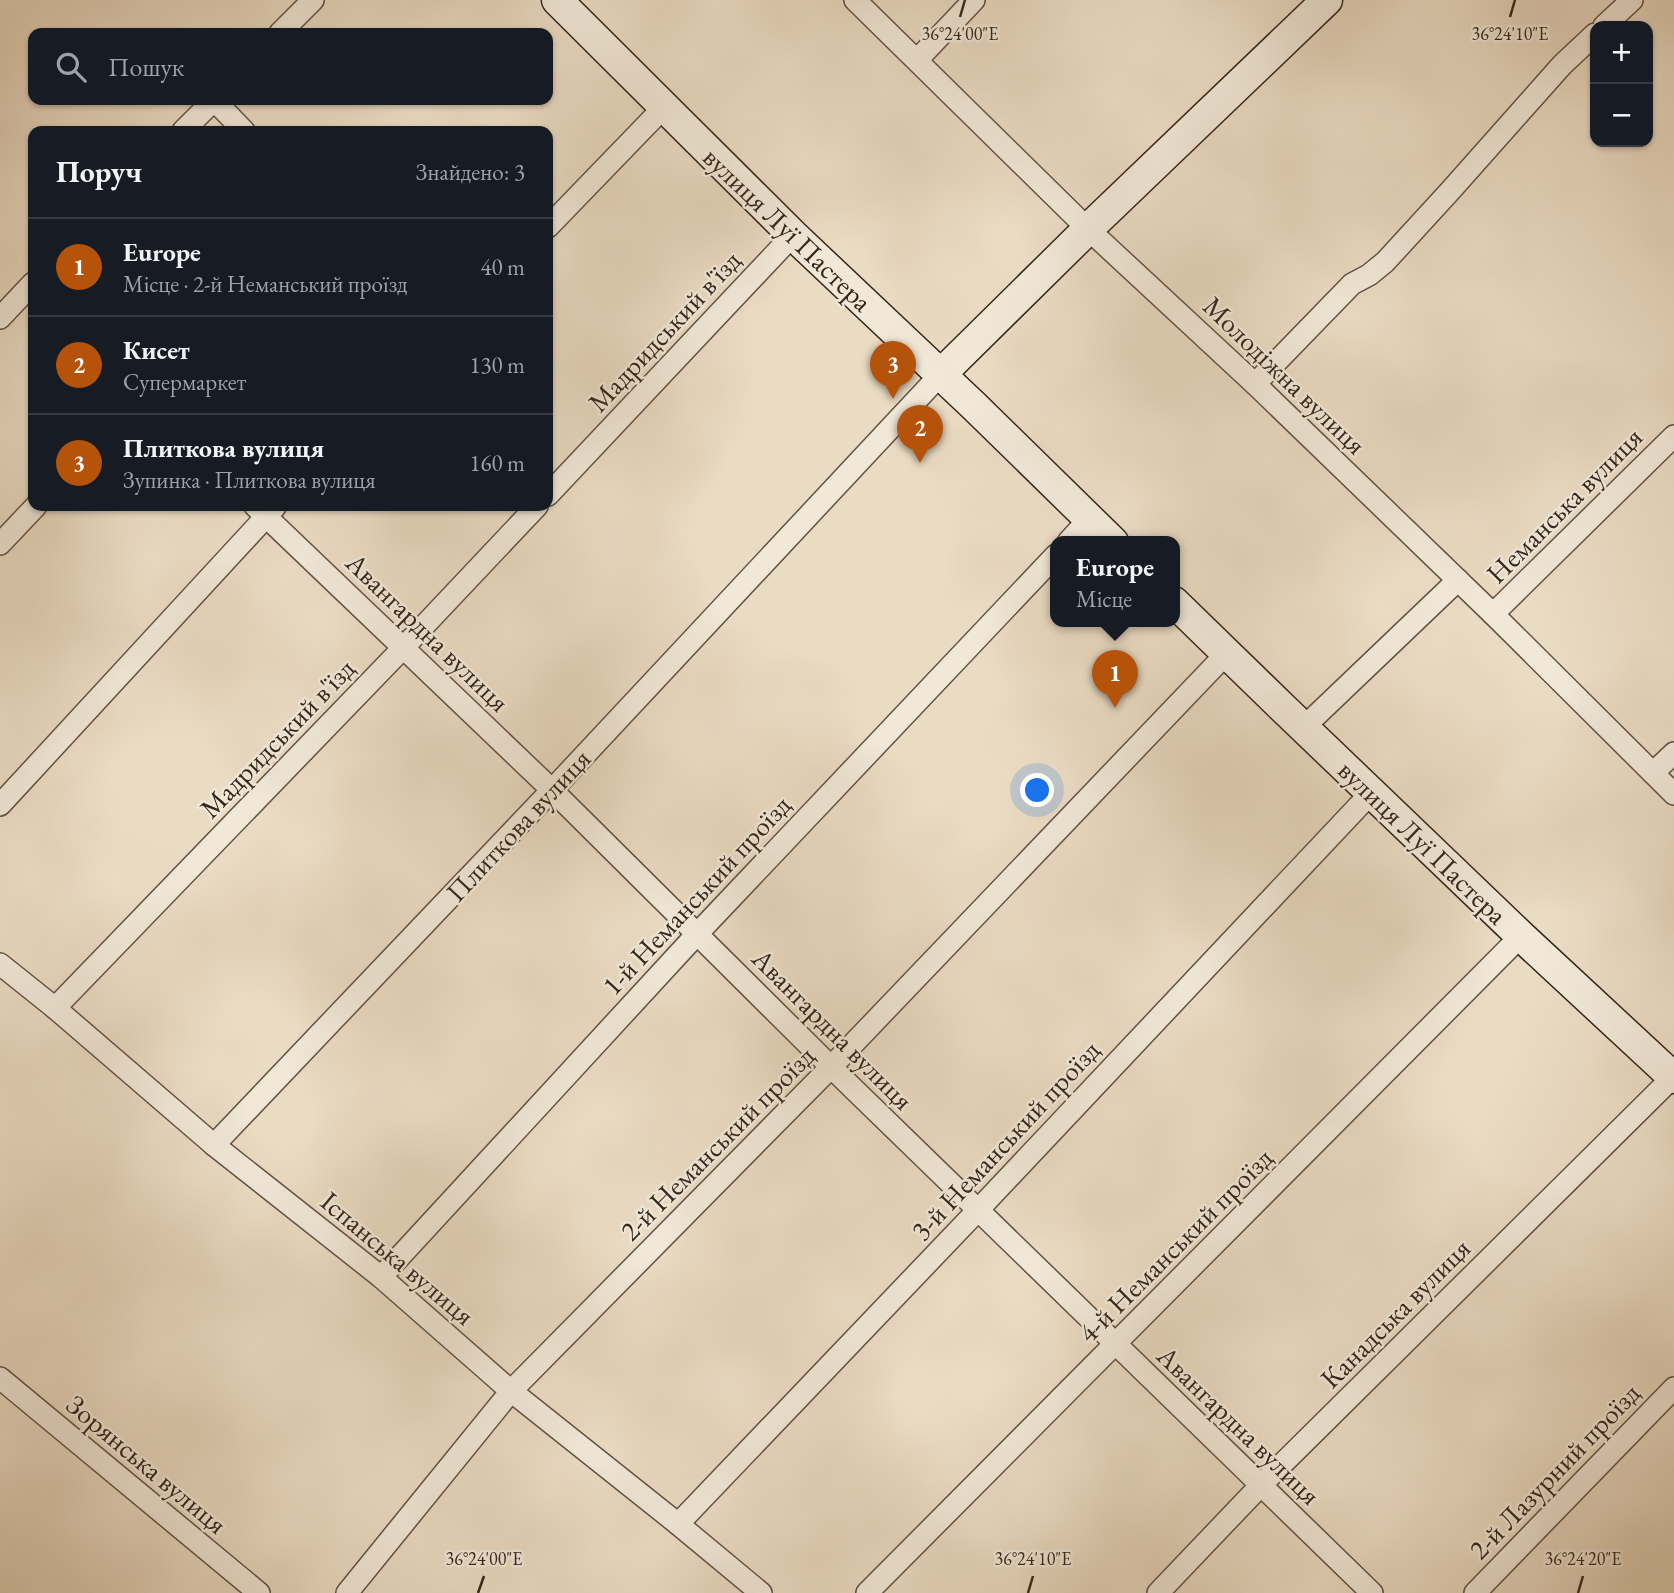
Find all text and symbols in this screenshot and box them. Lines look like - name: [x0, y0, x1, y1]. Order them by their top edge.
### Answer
- map controls: [1590, 21, 1653, 147]
- button: +: [1590, 21, 1653, 84]
- text: 36°24'00"E: [922, 22, 998, 45]
- text: 36°24'10"E: [1472, 22, 1548, 45]
- search box: [28, 28, 553, 105]
- icon: search: [52, 48, 90, 86]
- text: Пошук: [108, 50, 184, 84]
- button: −: [1590, 84, 1653, 147]
- street label: вулиця Луї Пастера: [696, 139, 881, 320]
- text: Поруч: [56, 152, 142, 191]
- text: Знайдено: 3: [416, 157, 525, 187]
- text: Europe: [123, 235, 201, 269]
- street label: Мадридський в'їзд: [580, 242, 748, 419]
- text: 1: [73, 252, 85, 282]
- text: 40 m: [480, 252, 525, 282]
- text: Місце · 2-й Неманський проїзд: [123, 269, 407, 299]
- street label: Молодіжна вулиця: [1196, 288, 1374, 462]
- text: Кисет: [123, 333, 190, 367]
- pin: 3: [870, 341, 916, 399]
- text: 2: [73, 350, 85, 380]
- text: 130 m: [469, 350, 525, 380]
- text: Супермаркет: [123, 367, 246, 397]
- pin: 2: [897, 405, 943, 463]
- street label: Неманська вулиця: [1478, 419, 1650, 591]
- text: Плиткова вулиця: [123, 431, 324, 465]
- text: 3: [73, 448, 85, 478]
- text: 160 m: [469, 448, 525, 478]
- text: Зупинка · Плиткова вулиця: [123, 465, 375, 495]
- popup: [1050, 536, 1180, 627]
- street label: Авангардна вулиця: [338, 544, 518, 719]
- text: Europe: [1076, 550, 1154, 584]
- text: Місце: [1076, 584, 1132, 614]
- street label: Мадридський в'їзд: [192, 650, 363, 825]
- pin: 1: [1092, 650, 1138, 708]
- street label: Плиткова вулиця: [438, 741, 598, 909]
- street label: вулиця Луї Пастера: [1331, 752, 1516, 933]
- your location: [1020, 773, 1054, 807]
- street label: 1-й Неманський проїзд: [594, 787, 798, 1003]
- street label: Авангардна вулиця: [744, 940, 921, 1117]
- street label: 3-й Неманський проїзд: [903, 1032, 1107, 1248]
- street label: 2-й Неманський проїзд: [612, 1038, 822, 1248]
- street label: 4-й Неманський проїзд: [1070, 1140, 1280, 1350]
- street label: Іспанська вулиця: [314, 1183, 482, 1333]
- street label: Канадська вулиця: [1312, 1230, 1478, 1396]
- street label: Авангардна вулиця: [1149, 1337, 1329, 1512]
- street label: 2-й Лазурний проїзд: [1461, 1375, 1648, 1567]
- street label: Зорянська вулиця: [59, 1386, 235, 1542]
- text: 36°24'00"E: [446, 1547, 522, 1570]
- text: 36°24'10"E: [995, 1547, 1071, 1570]
- text: 36°24'20"E: [1545, 1547, 1621, 1570]

